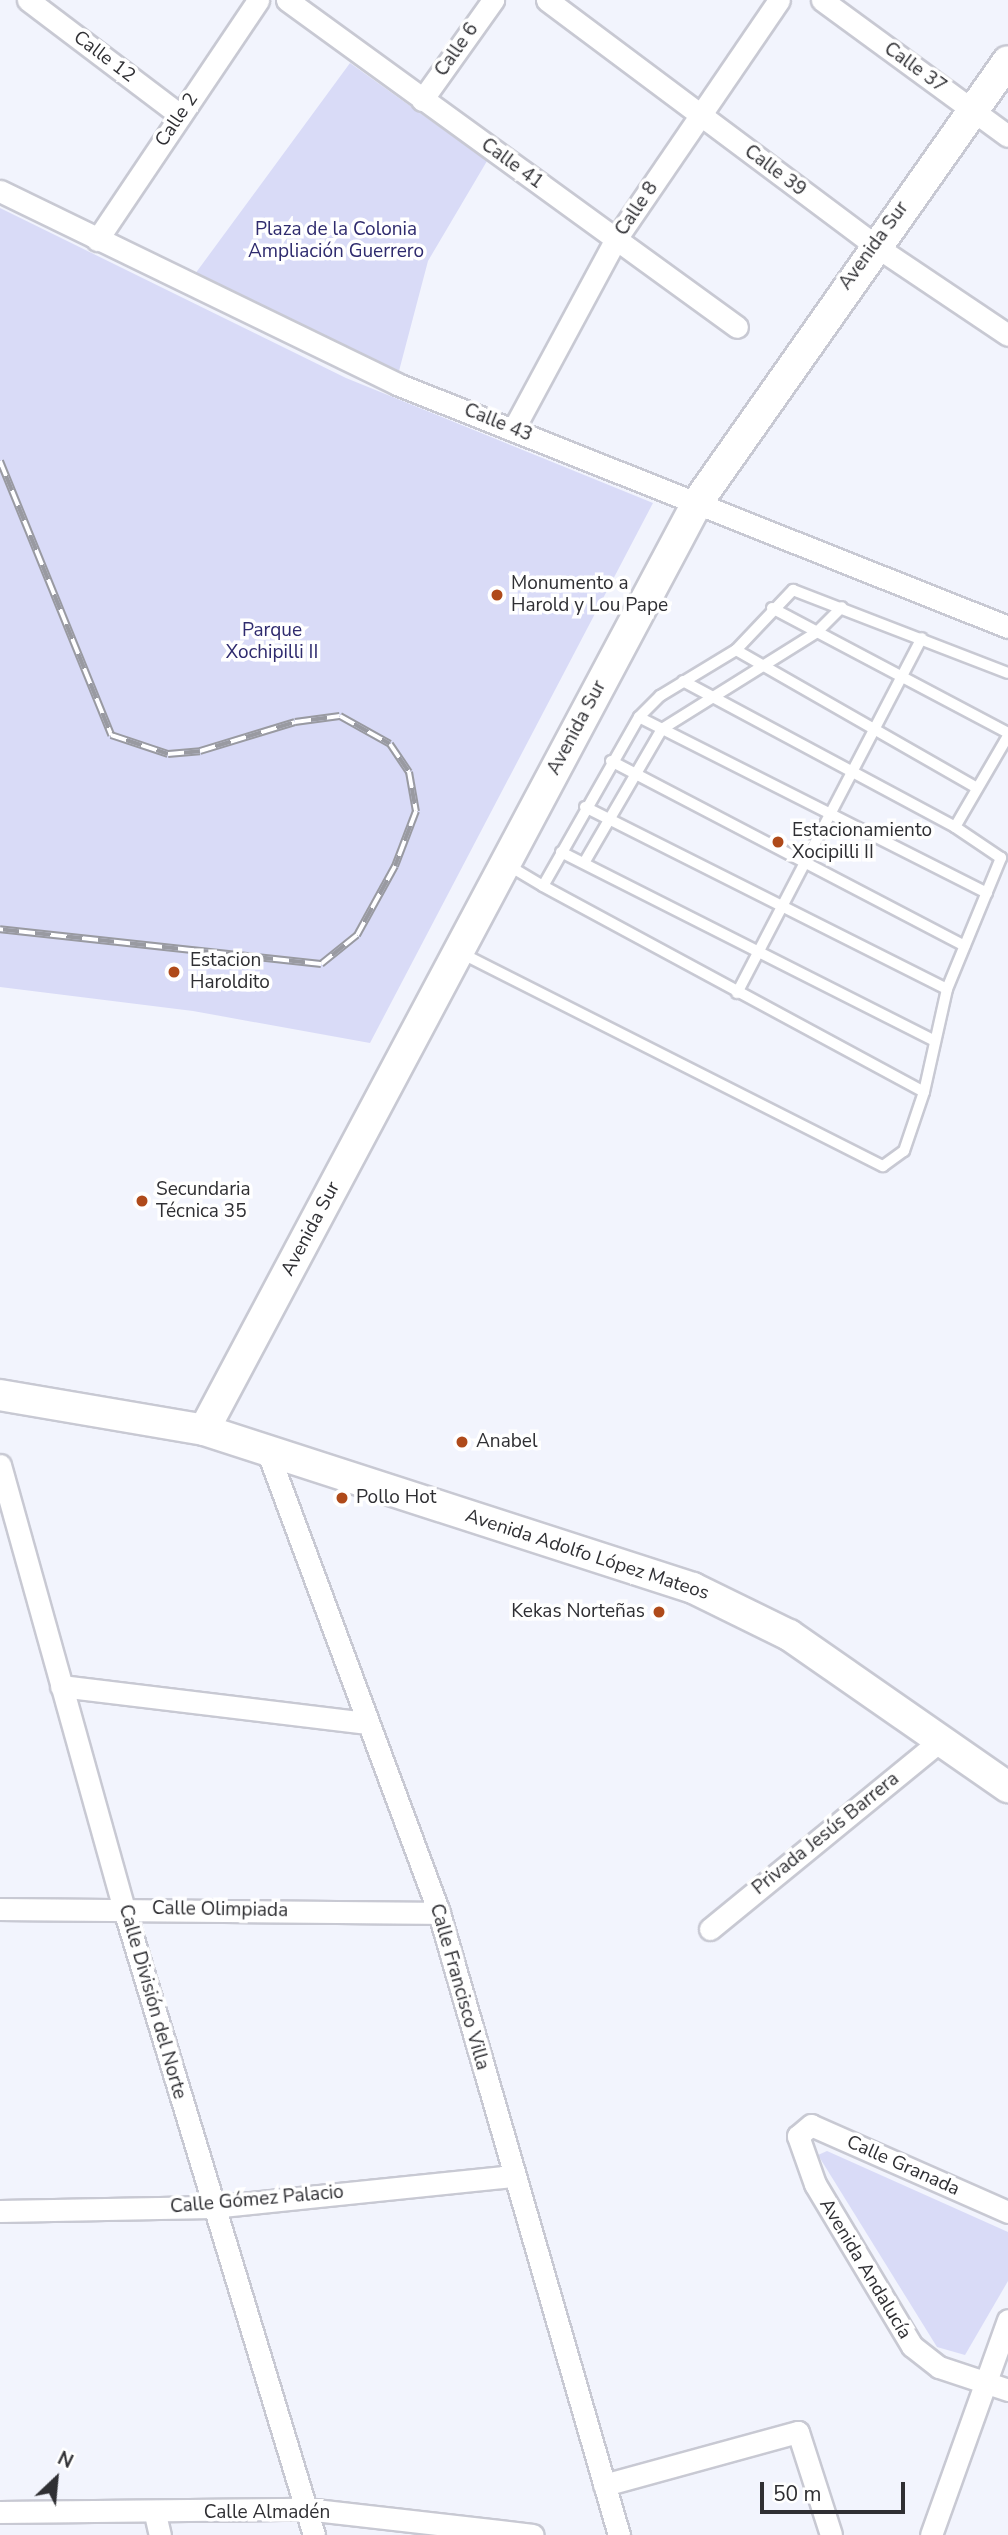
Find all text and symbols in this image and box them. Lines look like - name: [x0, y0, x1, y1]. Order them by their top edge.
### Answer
- street label: Calle 6: [430, 19, 484, 81]
- street label: Calle 12: [69, 26, 139, 88]
- street label: Calle 37: [879, 38, 951, 98]
- street label: Calle 2: [151, 89, 203, 151]
- street label: Calle 41: [476, 134, 548, 194]
- street label: Calle 39: [740, 140, 810, 202]
- street label: Calle 8: [611, 178, 663, 240]
- street label: Avenida Sur: [834, 197, 914, 295]
- park label: Plaza de la Colonia Ampliación Guerrero: [248, 219, 424, 263]
- street label: Calle 43: [461, 399, 535, 447]
- place label: Monumento a Harold y Lou Pape: [511, 573, 668, 617]
- marker: Monumento a Harold y Lou Pape: [489, 587, 505, 603]
- park label: Parque Xochipilli II: [226, 620, 318, 664]
- street label: Avenida Sur: [543, 677, 611, 779]
- place label: Estacionamiento Xocipilli II: [792, 820, 932, 864]
- marker: Estacionamiento Xocipilli II: [770, 834, 786, 850]
- place label: Estacion Haroldito: [190, 950, 270, 994]
- marker: Estacion Haroldito: [164, 962, 184, 982]
- street label: Avenida Sur: [277, 1178, 345, 1280]
- place label: Secundaria Técnica 35: [156, 1179, 250, 1223]
- marker: Secundaria Técnica 35: [134, 1193, 150, 1209]
- place label: Anabel: [476, 1431, 538, 1453]
- marker: Anabel: [454, 1434, 470, 1450]
- place label: Pollo Hot: [356, 1487, 436, 1509]
- marker: Pollo Hot: [334, 1490, 350, 1506]
- street label: Avenida Adolfo López Mateos: [462, 1505, 712, 1605]
- place label: Kekas Norteñas: [511, 1601, 645, 1623]
- marker: Kekas Norteñas: [651, 1604, 667, 1620]
- street label: Privada Jesús Barrera: [748, 1768, 904, 1900]
- street label: Calle Olimpiada: [152, 1897, 288, 1923]
- street label: Calle Francisco Villa: [424, 1901, 494, 2073]
- street label: Calle División del Norte: [113, 1902, 191, 2102]
- street label: Calle Granada: [843, 2131, 963, 2201]
- street label: Calle Gómez Palacio: [169, 2181, 345, 2219]
- street label: Avenida Andalucía: [814, 2195, 916, 2343]
- north arrow: [21, 2444, 91, 2514]
- text: N: [53, 2445, 77, 2475]
- scale bar: [763, 2468, 908, 2512]
- text: 50 m: [773, 2480, 822, 2508]
- street label: Calle Almadén: [204, 2502, 330, 2524]

